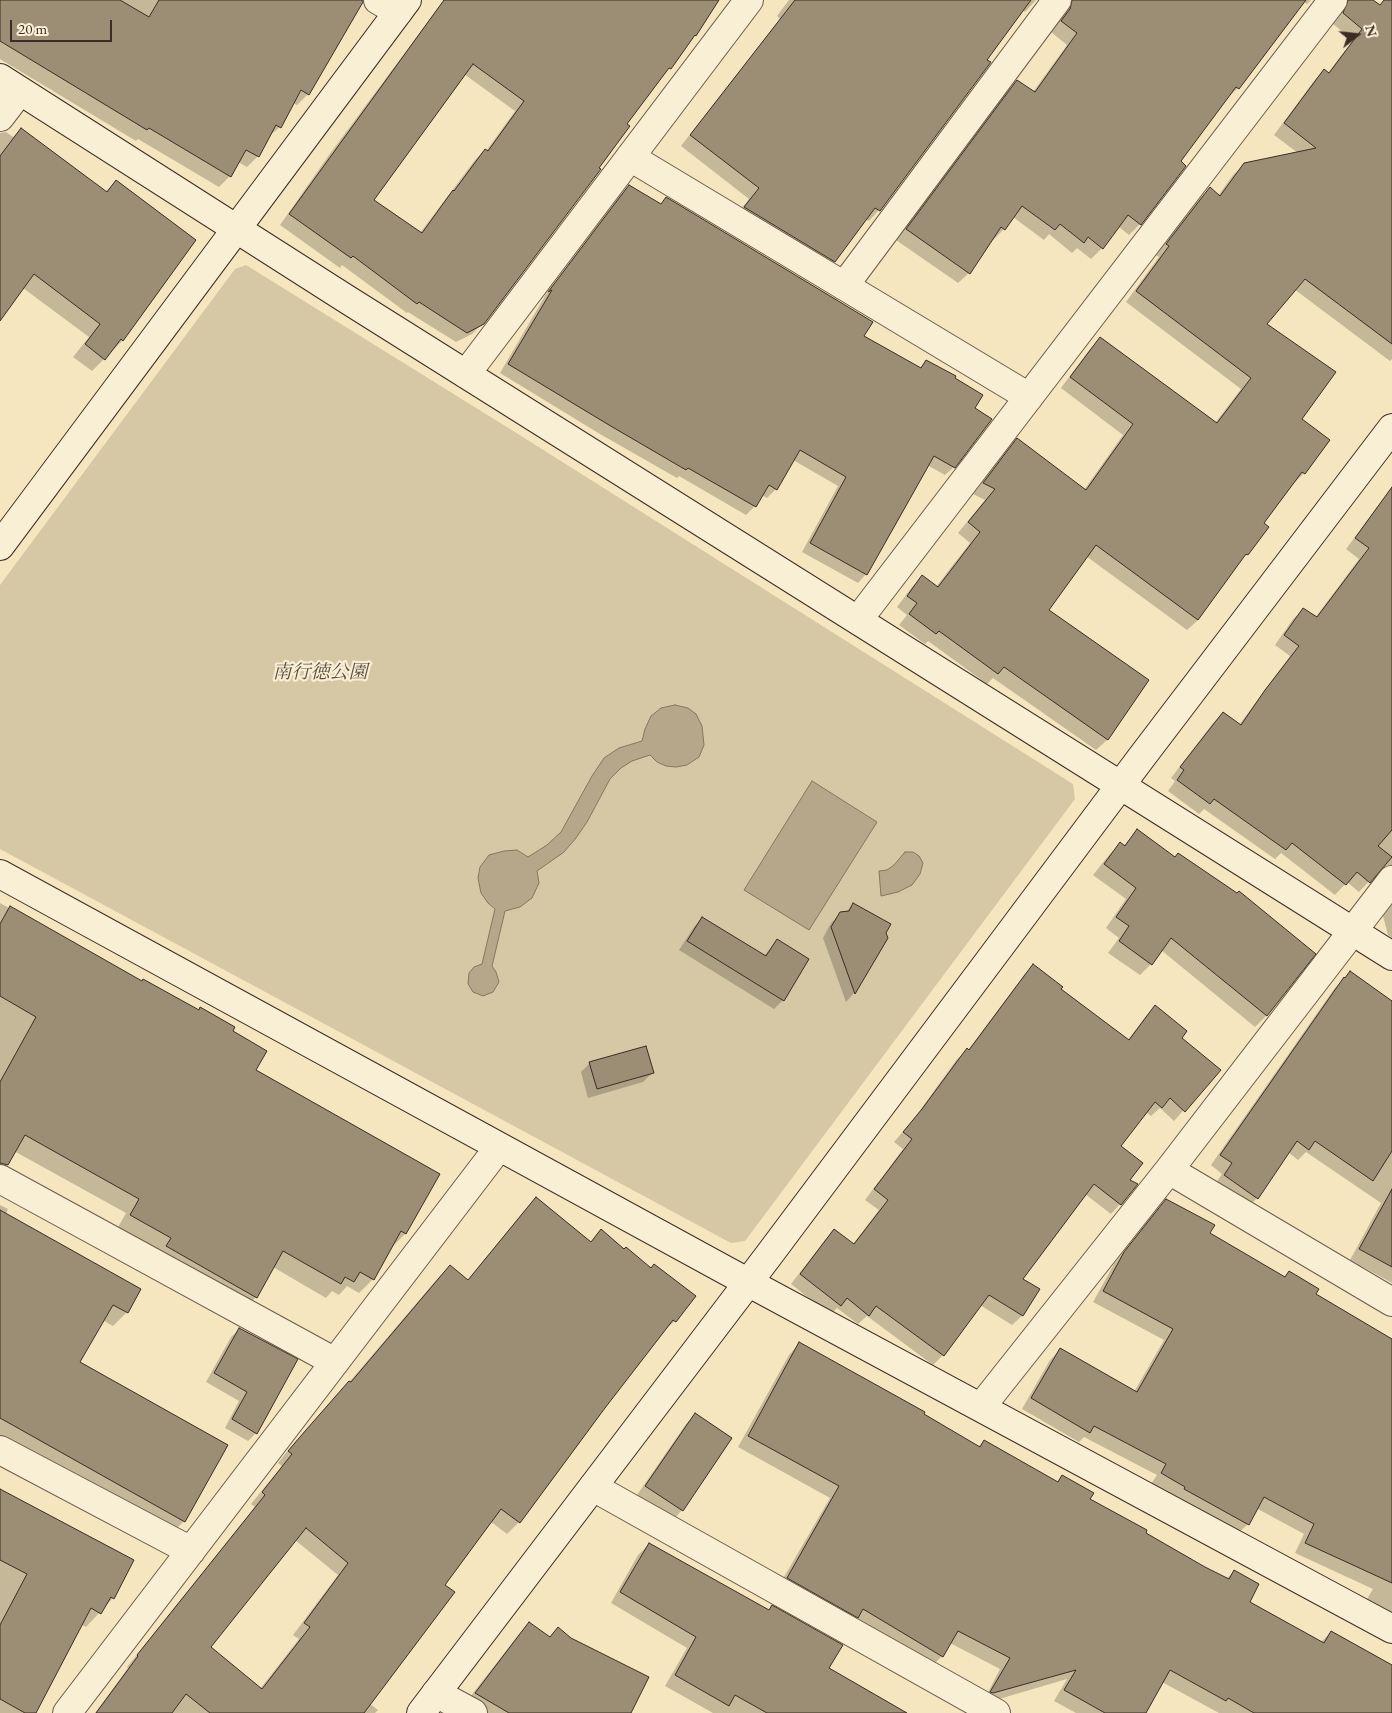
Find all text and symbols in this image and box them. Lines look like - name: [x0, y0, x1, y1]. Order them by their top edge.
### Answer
- scale bar: [12, 10, 115, 42]
- north arrow: [1332, 10, 1382, 60]
- text: 20 m: [18, 19, 47, 38]
- text: N: [1361, 23, 1382, 39]
- park label: 南行徳公園: [273, 662, 367, 684]

